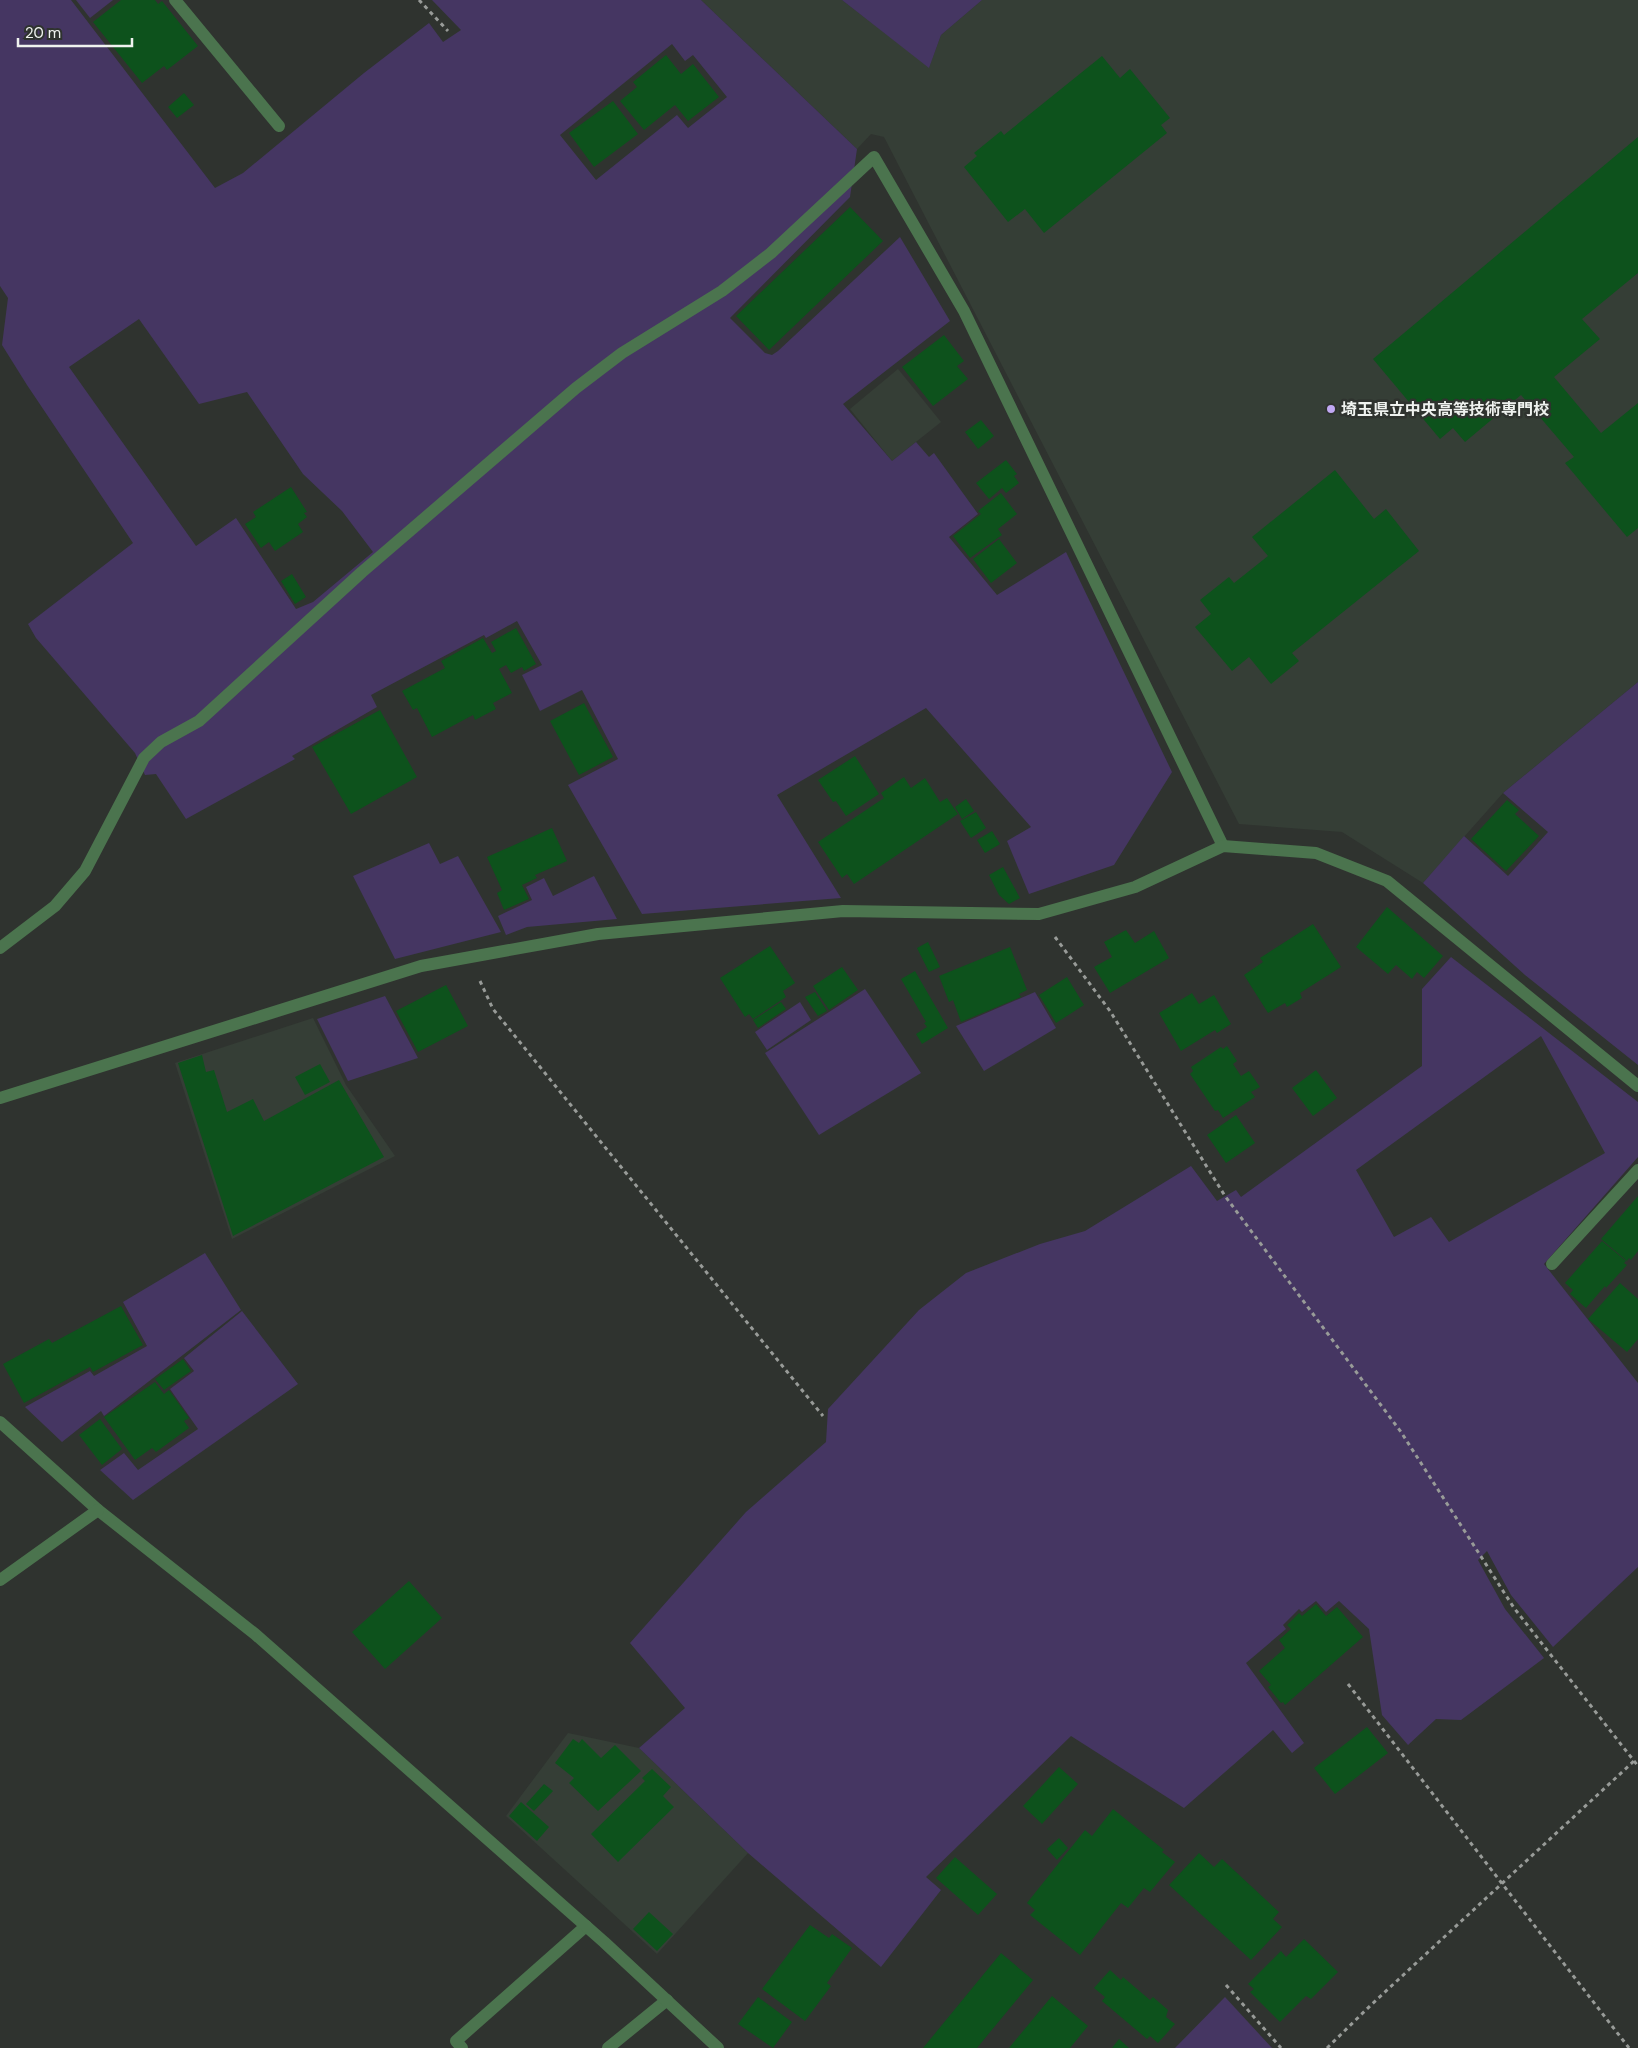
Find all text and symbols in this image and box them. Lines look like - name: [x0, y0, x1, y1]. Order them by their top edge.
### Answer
- scale bar: [18, 15, 131, 47]
- text: 20 m: [25, 23, 61, 43]
- place label: 埼玉県立中央高等技術専門校: [1341, 399, 1549, 420]
- marker: 埼玉県立中央高等技術専門校: [1325, 403, 1337, 415]

